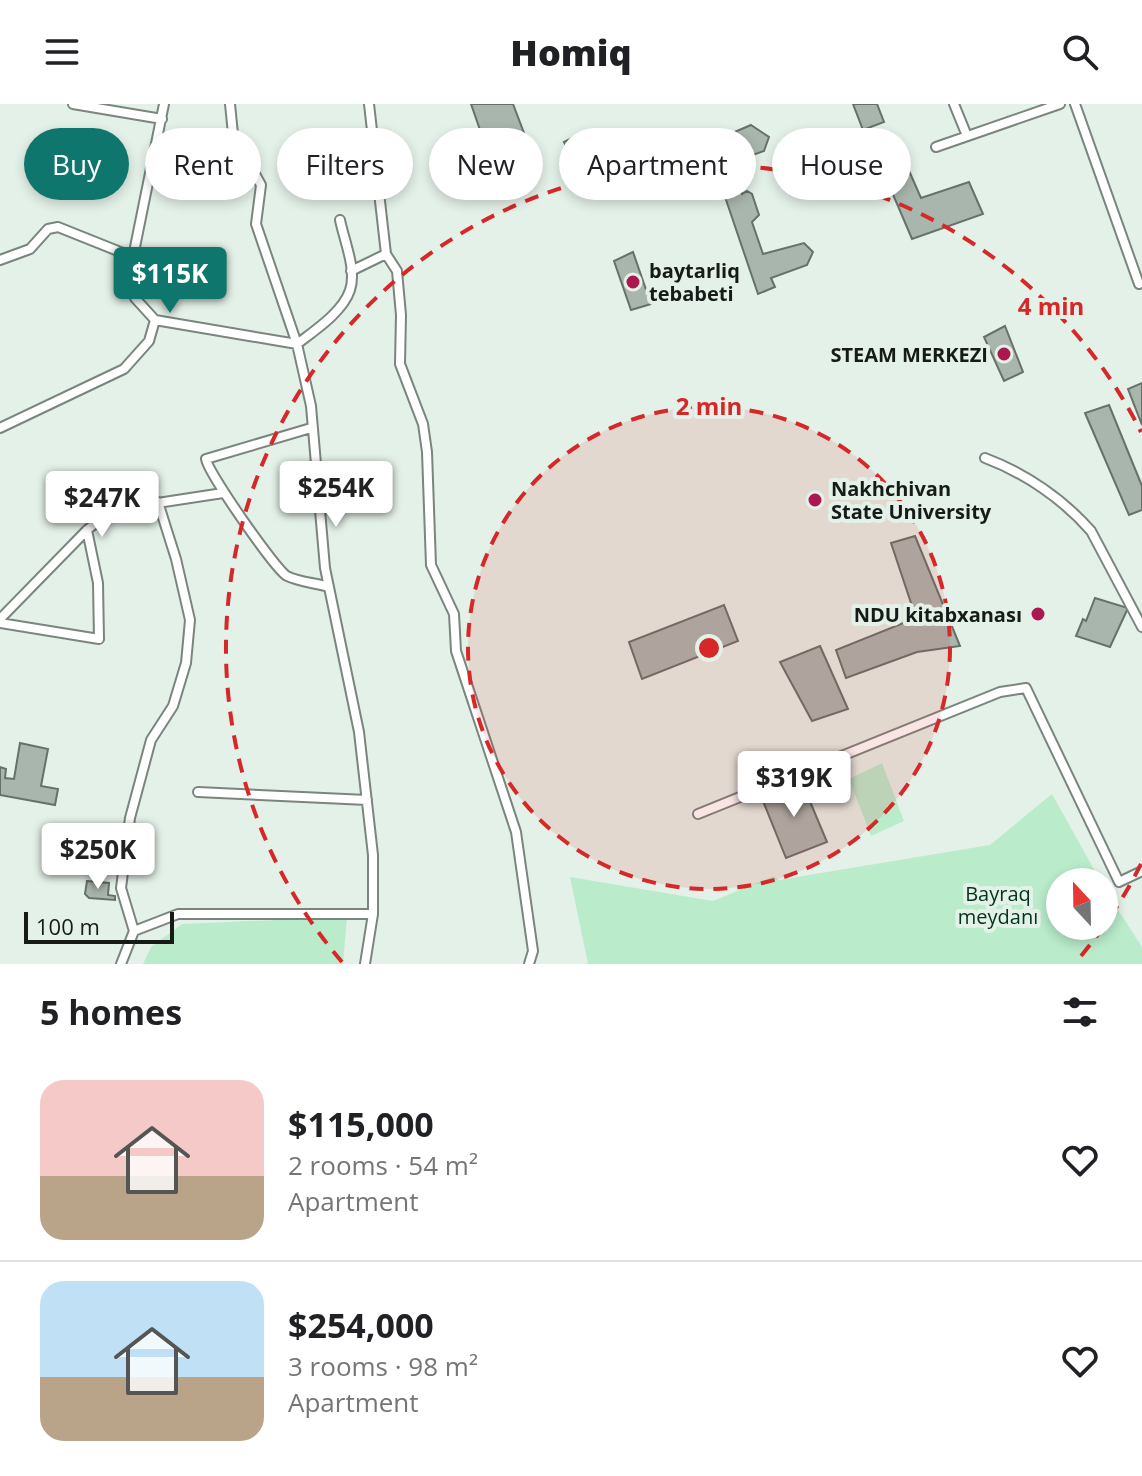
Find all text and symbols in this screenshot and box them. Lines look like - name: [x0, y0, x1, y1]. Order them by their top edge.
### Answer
- text: Homiq: [510, 28, 632, 77]
- icon: menu: [40, 30, 84, 74]
- icon: search: [1058, 30, 1102, 74]
- chip: Buy: [24, 128, 129, 200]
- chip: Rent: [145, 128, 261, 200]
- chip: Filters: [277, 128, 413, 200]
- chip: New: [429, 128, 543, 200]
- chip: Apartment: [559, 128, 756, 200]
- chip: House: [772, 128, 911, 200]
- pin: $115K: [114, 247, 226, 315]
- text: $115K: [132, 255, 208, 291]
- place label: baytarliq tebabeti: [649, 257, 740, 307]
- marker: baytarliq tebabeti: [624, 273, 642, 291]
- text: 4 min: [1018, 289, 1084, 322]
- place label: STEAM MERKEZI: [830, 341, 988, 368]
- marker: STEAM MERKEZI: [995, 345, 1013, 363]
- text: 2 min: [676, 389, 742, 422]
- pin: $254K: [280, 461, 392, 529]
- text: $254K: [298, 469, 374, 505]
- pin: $247K: [46, 471, 158, 539]
- place label: Nakhchivan State University: [831, 475, 992, 525]
- text: $247K: [64, 479, 140, 515]
- marker: Nakhchivan State University: [806, 491, 824, 509]
- place label: NDU kitabxanası: [854, 601, 1022, 628]
- marker: NDU kitabxanası: [1029, 605, 1047, 623]
- centre of rings: [695, 634, 723, 662]
- pin: $319K: [738, 751, 850, 819]
- text: $319K: [756, 759, 832, 795]
- pin: $250K: [42, 823, 154, 891]
- text: $250K: [60, 831, 136, 867]
- north arrow: [1046, 868, 1118, 940]
- map controls: [1046, 868, 1118, 940]
- park label: Bayraq meydanı: [958, 880, 1038, 930]
- scale bar: [24, 908, 174, 944]
- text: 100 m: [36, 911, 100, 941]
- text: 5 homes: [40, 989, 182, 1035]
- icon: filters: [1058, 990, 1102, 1034]
- text: $115,000: [288, 1101, 434, 1147]
- icon: home: [104, 1112, 200, 1208]
- icon: heart: [1058, 1138, 1102, 1182]
- text: 2 rooms · 54 m²: [288, 1147, 478, 1183]
- text: Apartment: [288, 1183, 419, 1219]
- text: $254,000: [288, 1302, 434, 1348]
- icon: home: [104, 1313, 200, 1409]
- icon: heart: [1058, 1339, 1102, 1383]
- text: 3 rooms · 98 m²: [288, 1348, 478, 1384]
- text: Apartment: [288, 1384, 419, 1420]

